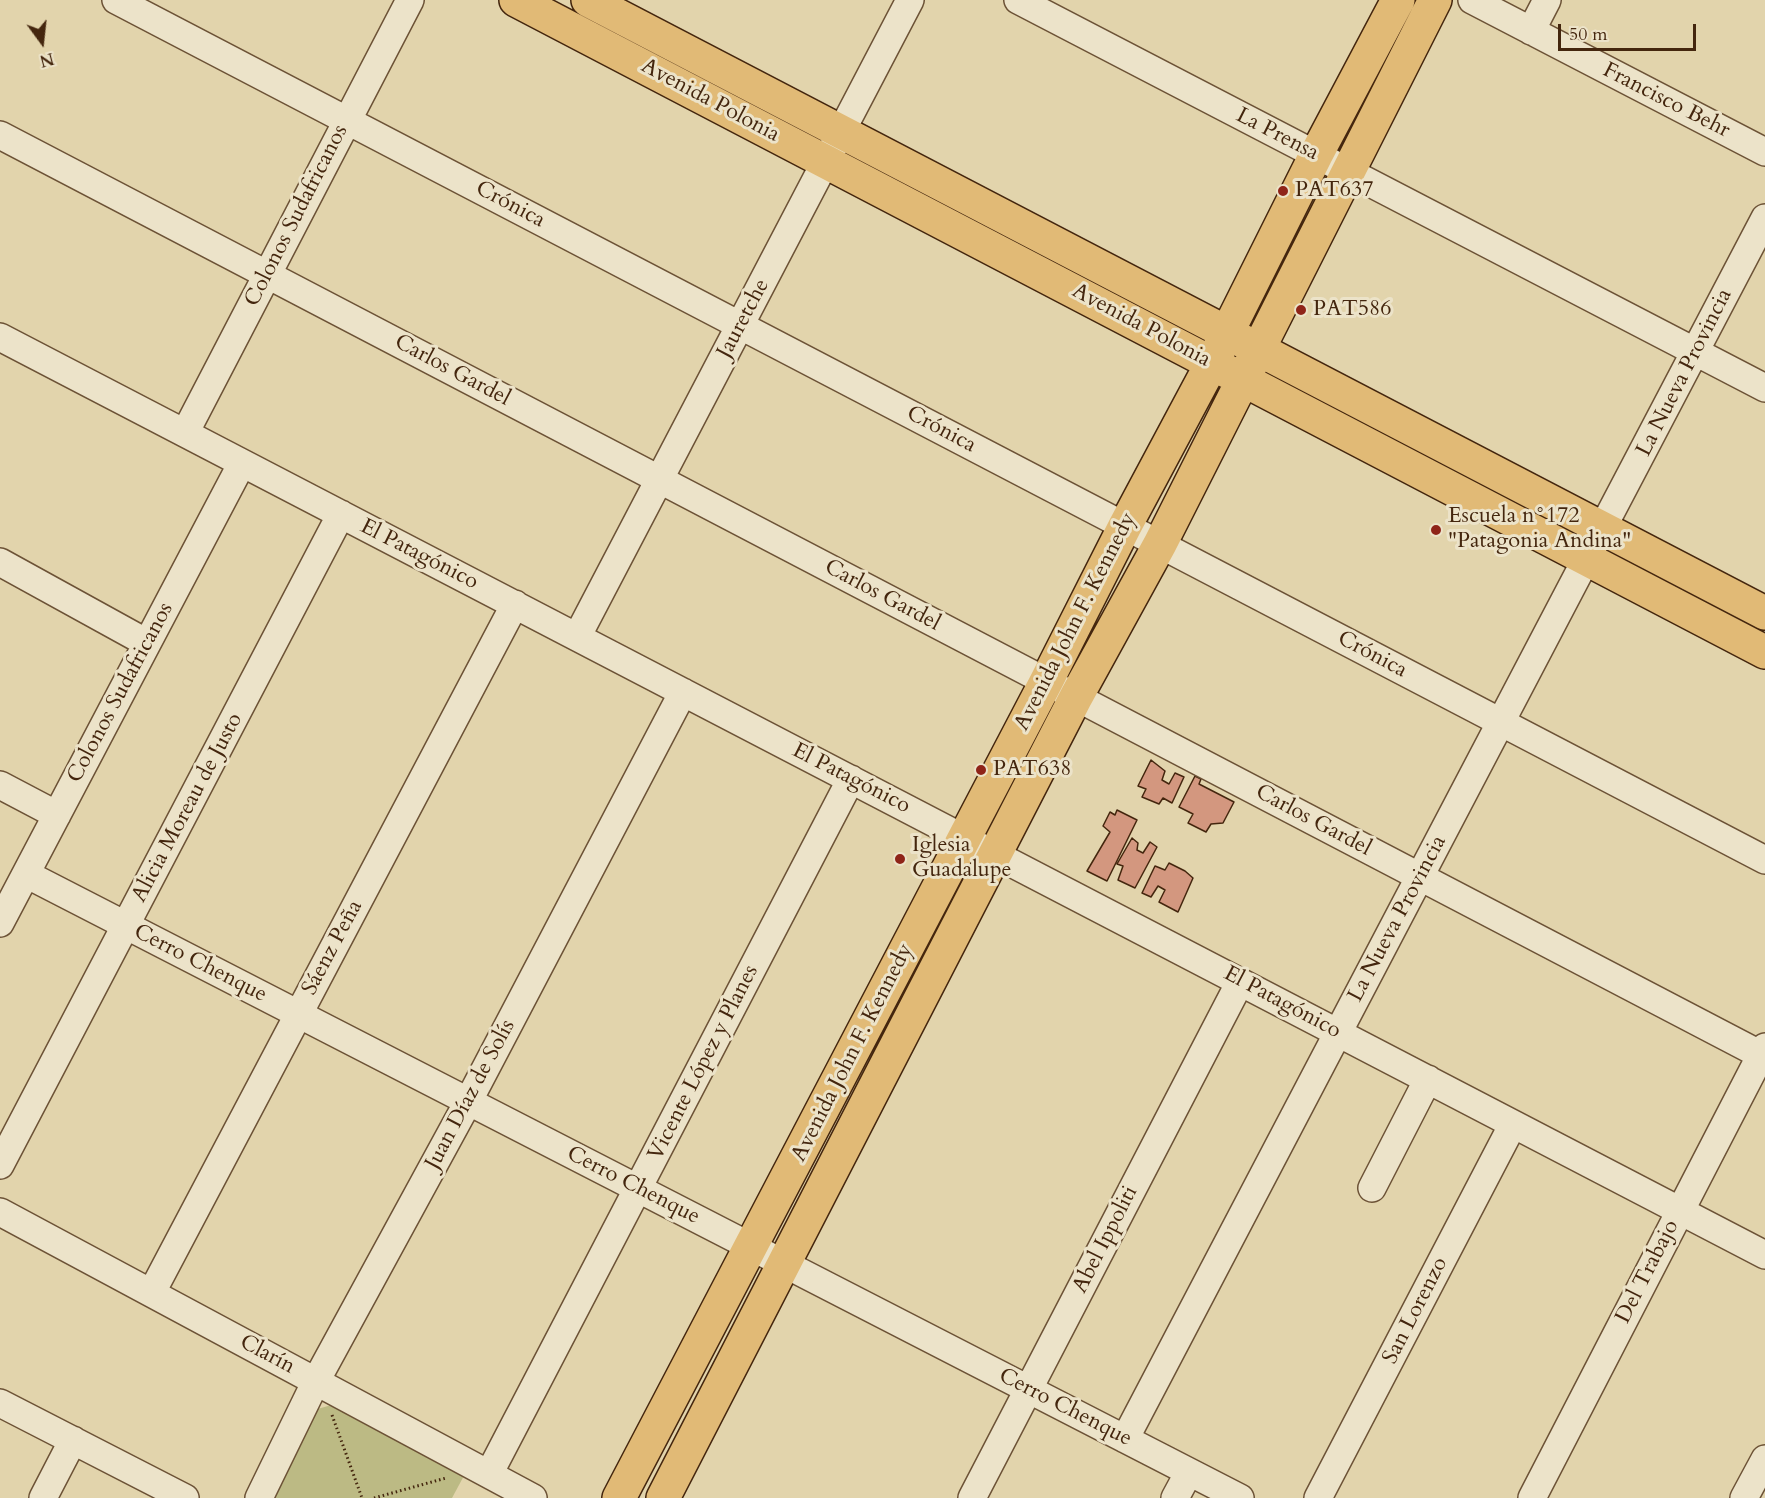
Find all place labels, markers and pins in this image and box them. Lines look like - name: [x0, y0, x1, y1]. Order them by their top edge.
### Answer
- place label: PAT637: [1295, 178, 1374, 204]
- marker: PAT637: [1276, 184, 1290, 198]
- place label: PAT586: [1313, 297, 1392, 323]
- marker: PAT586: [1294, 303, 1308, 317]
- place label: Escuela n°172 "Patagonia Andina": [1448, 504, 1631, 556]
- marker: Escuela n°172 "Patagonia Andina": [1429, 523, 1443, 537]
- place label: PAT638: [993, 757, 1072, 783]
- marker: PAT638: [974, 763, 988, 777]
- place label: Iglesia Guadalupe: [912, 833, 1012, 884]
- marker: Iglesia Guadalupe: [893, 852, 907, 866]

